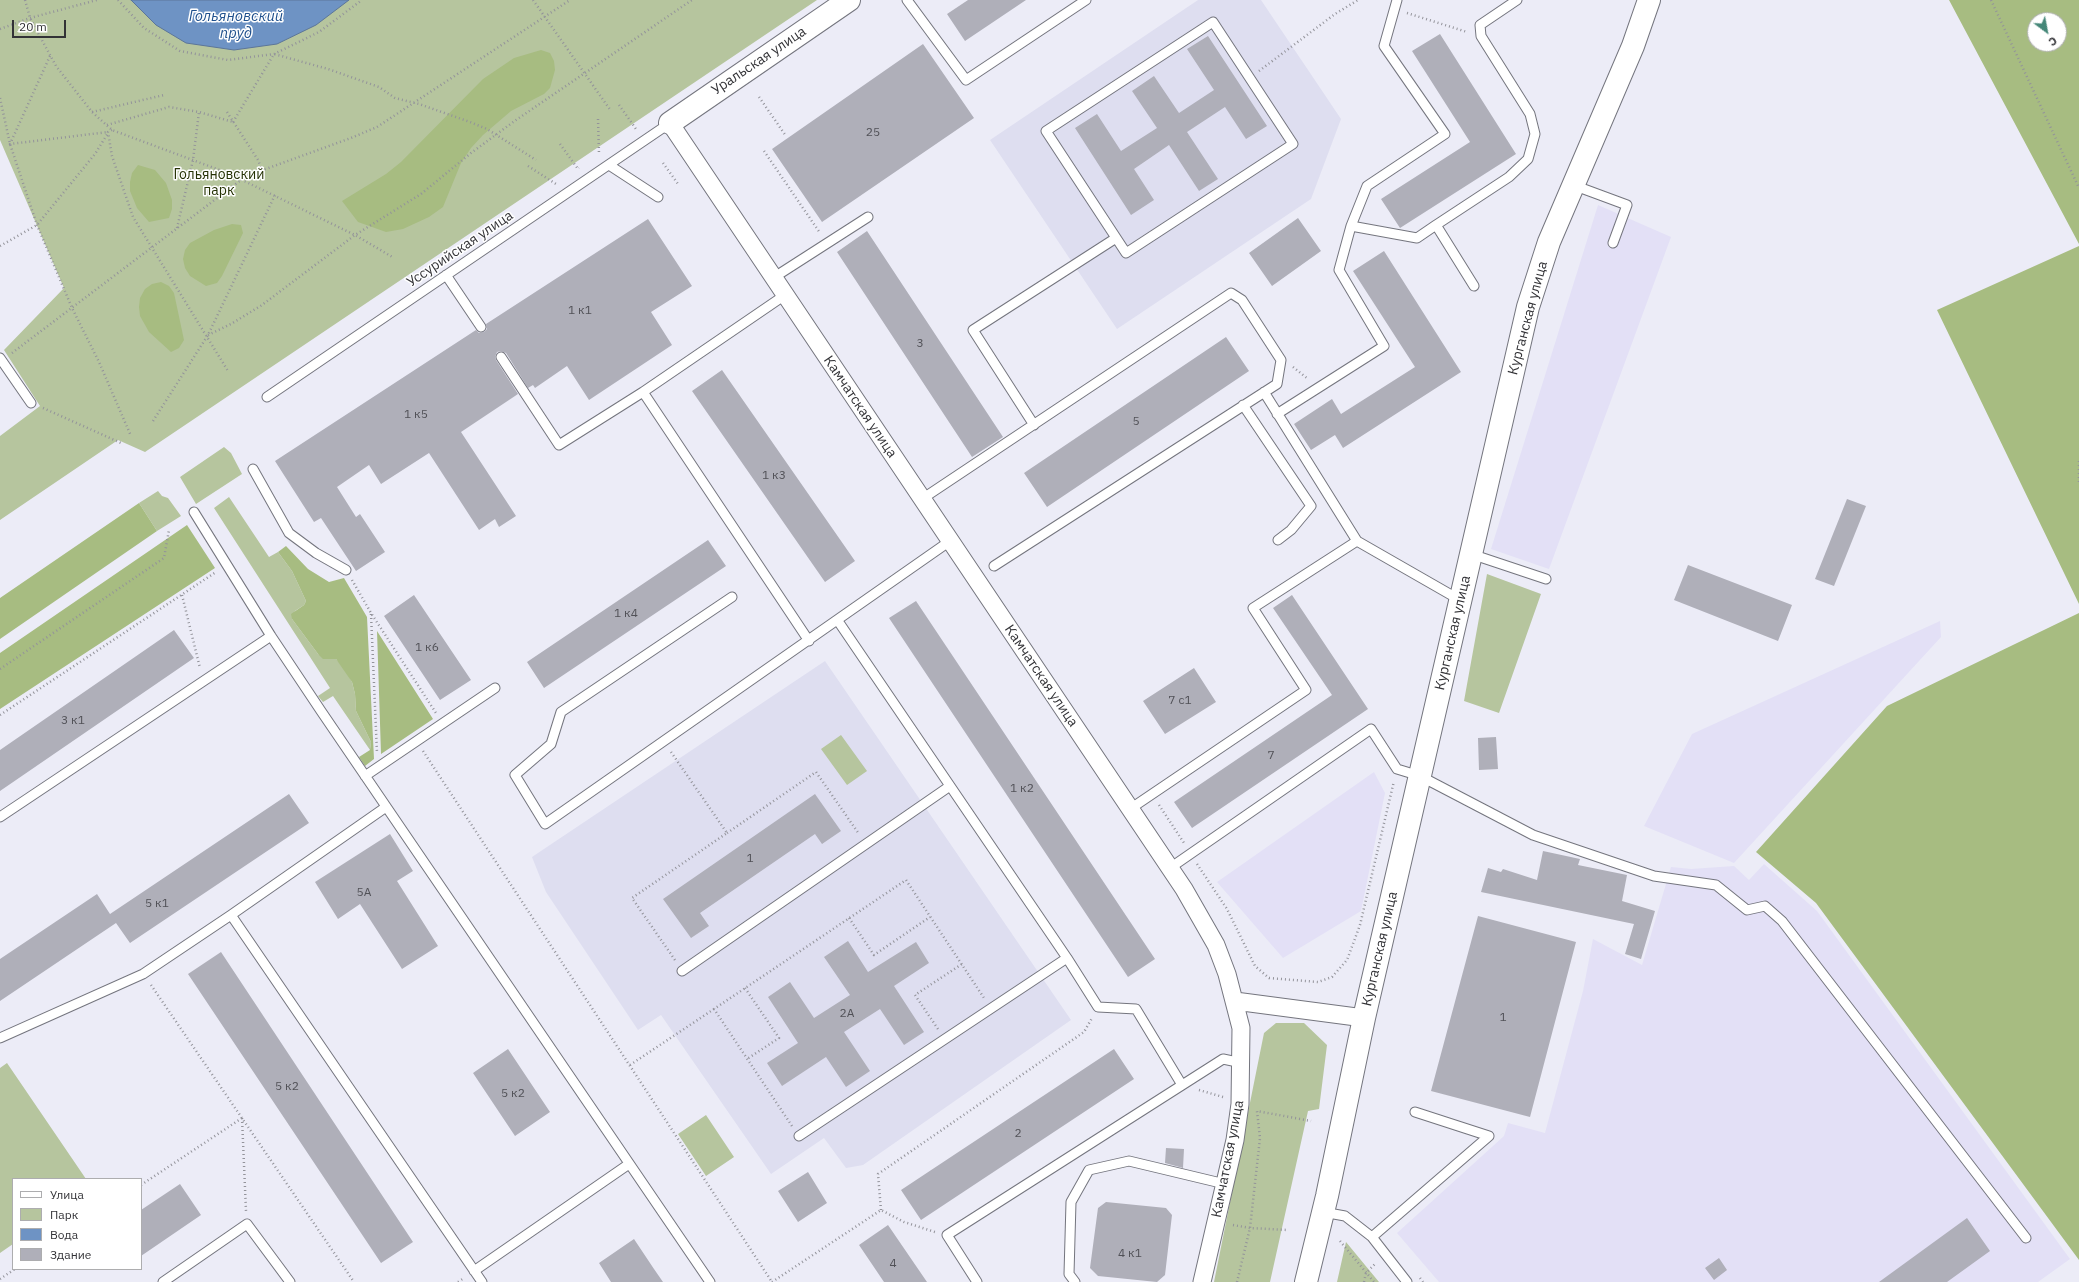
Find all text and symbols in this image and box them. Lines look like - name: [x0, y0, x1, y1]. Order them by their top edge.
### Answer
- water label: Гольяновский пруд: [189, 8, 283, 43]
- scale bar: [14, 12, 68, 38]
- north arrow: [2027, 12, 2067, 52]
- text: 20 m: [19, 19, 47, 34]
- street label: Уральская улица: [709, 23, 809, 99]
- text: С: [2046, 33, 2060, 49]
- house number: 25: [866, 126, 880, 140]
- park label: Гольяновcкий парк: [173, 167, 265, 200]
- street label: Уссурийская улица: [404, 207, 516, 291]
- street label: Курганская улица: [1505, 259, 1551, 377]
- house number: 1 к1: [568, 304, 592, 318]
- house number: 3: [916, 337, 924, 351]
- street label: Камчатская улица: [820, 353, 900, 461]
- house number: 1 к5: [404, 408, 428, 422]
- house number: 5: [1132, 415, 1140, 429]
- house number: 1 к3: [762, 469, 786, 483]
- street label: Курганская улица: [1432, 574, 1474, 692]
- house number: 1 к4: [614, 607, 638, 621]
- street label: Камчатская улица: [1001, 622, 1081, 730]
- house number: 1 к6: [415, 641, 439, 655]
- house number: 7 с1: [1168, 694, 1192, 708]
- house number: 3 к1: [61, 714, 85, 728]
- house number: 7: [1267, 749, 1275, 763]
- house number: 1 к2: [1010, 782, 1034, 796]
- house number: 1: [746, 852, 754, 866]
- house number: 5А: [357, 886, 371, 900]
- street label: Курганская улица: [1359, 890, 1401, 1008]
- house number: 5 к1: [145, 897, 169, 911]
- house number: 2А: [840, 1007, 854, 1021]
- house number: 1: [1499, 1011, 1507, 1025]
- house number: 5 к2: [275, 1080, 299, 1094]
- house number: 5 к2: [501, 1087, 525, 1101]
- street label: Камчатская улица: [1208, 1099, 1248, 1219]
- house number: 2: [1014, 1127, 1022, 1141]
- legend: [12, 1178, 142, 1270]
- text: Улица: [50, 1187, 84, 1202]
- text: Парк: [50, 1207, 78, 1222]
- text: Вода: [50, 1227, 78, 1242]
- text: Здание: [50, 1247, 91, 1262]
- house number: 4 к1: [1118, 1247, 1142, 1261]
- house number: 4: [889, 1257, 897, 1271]

